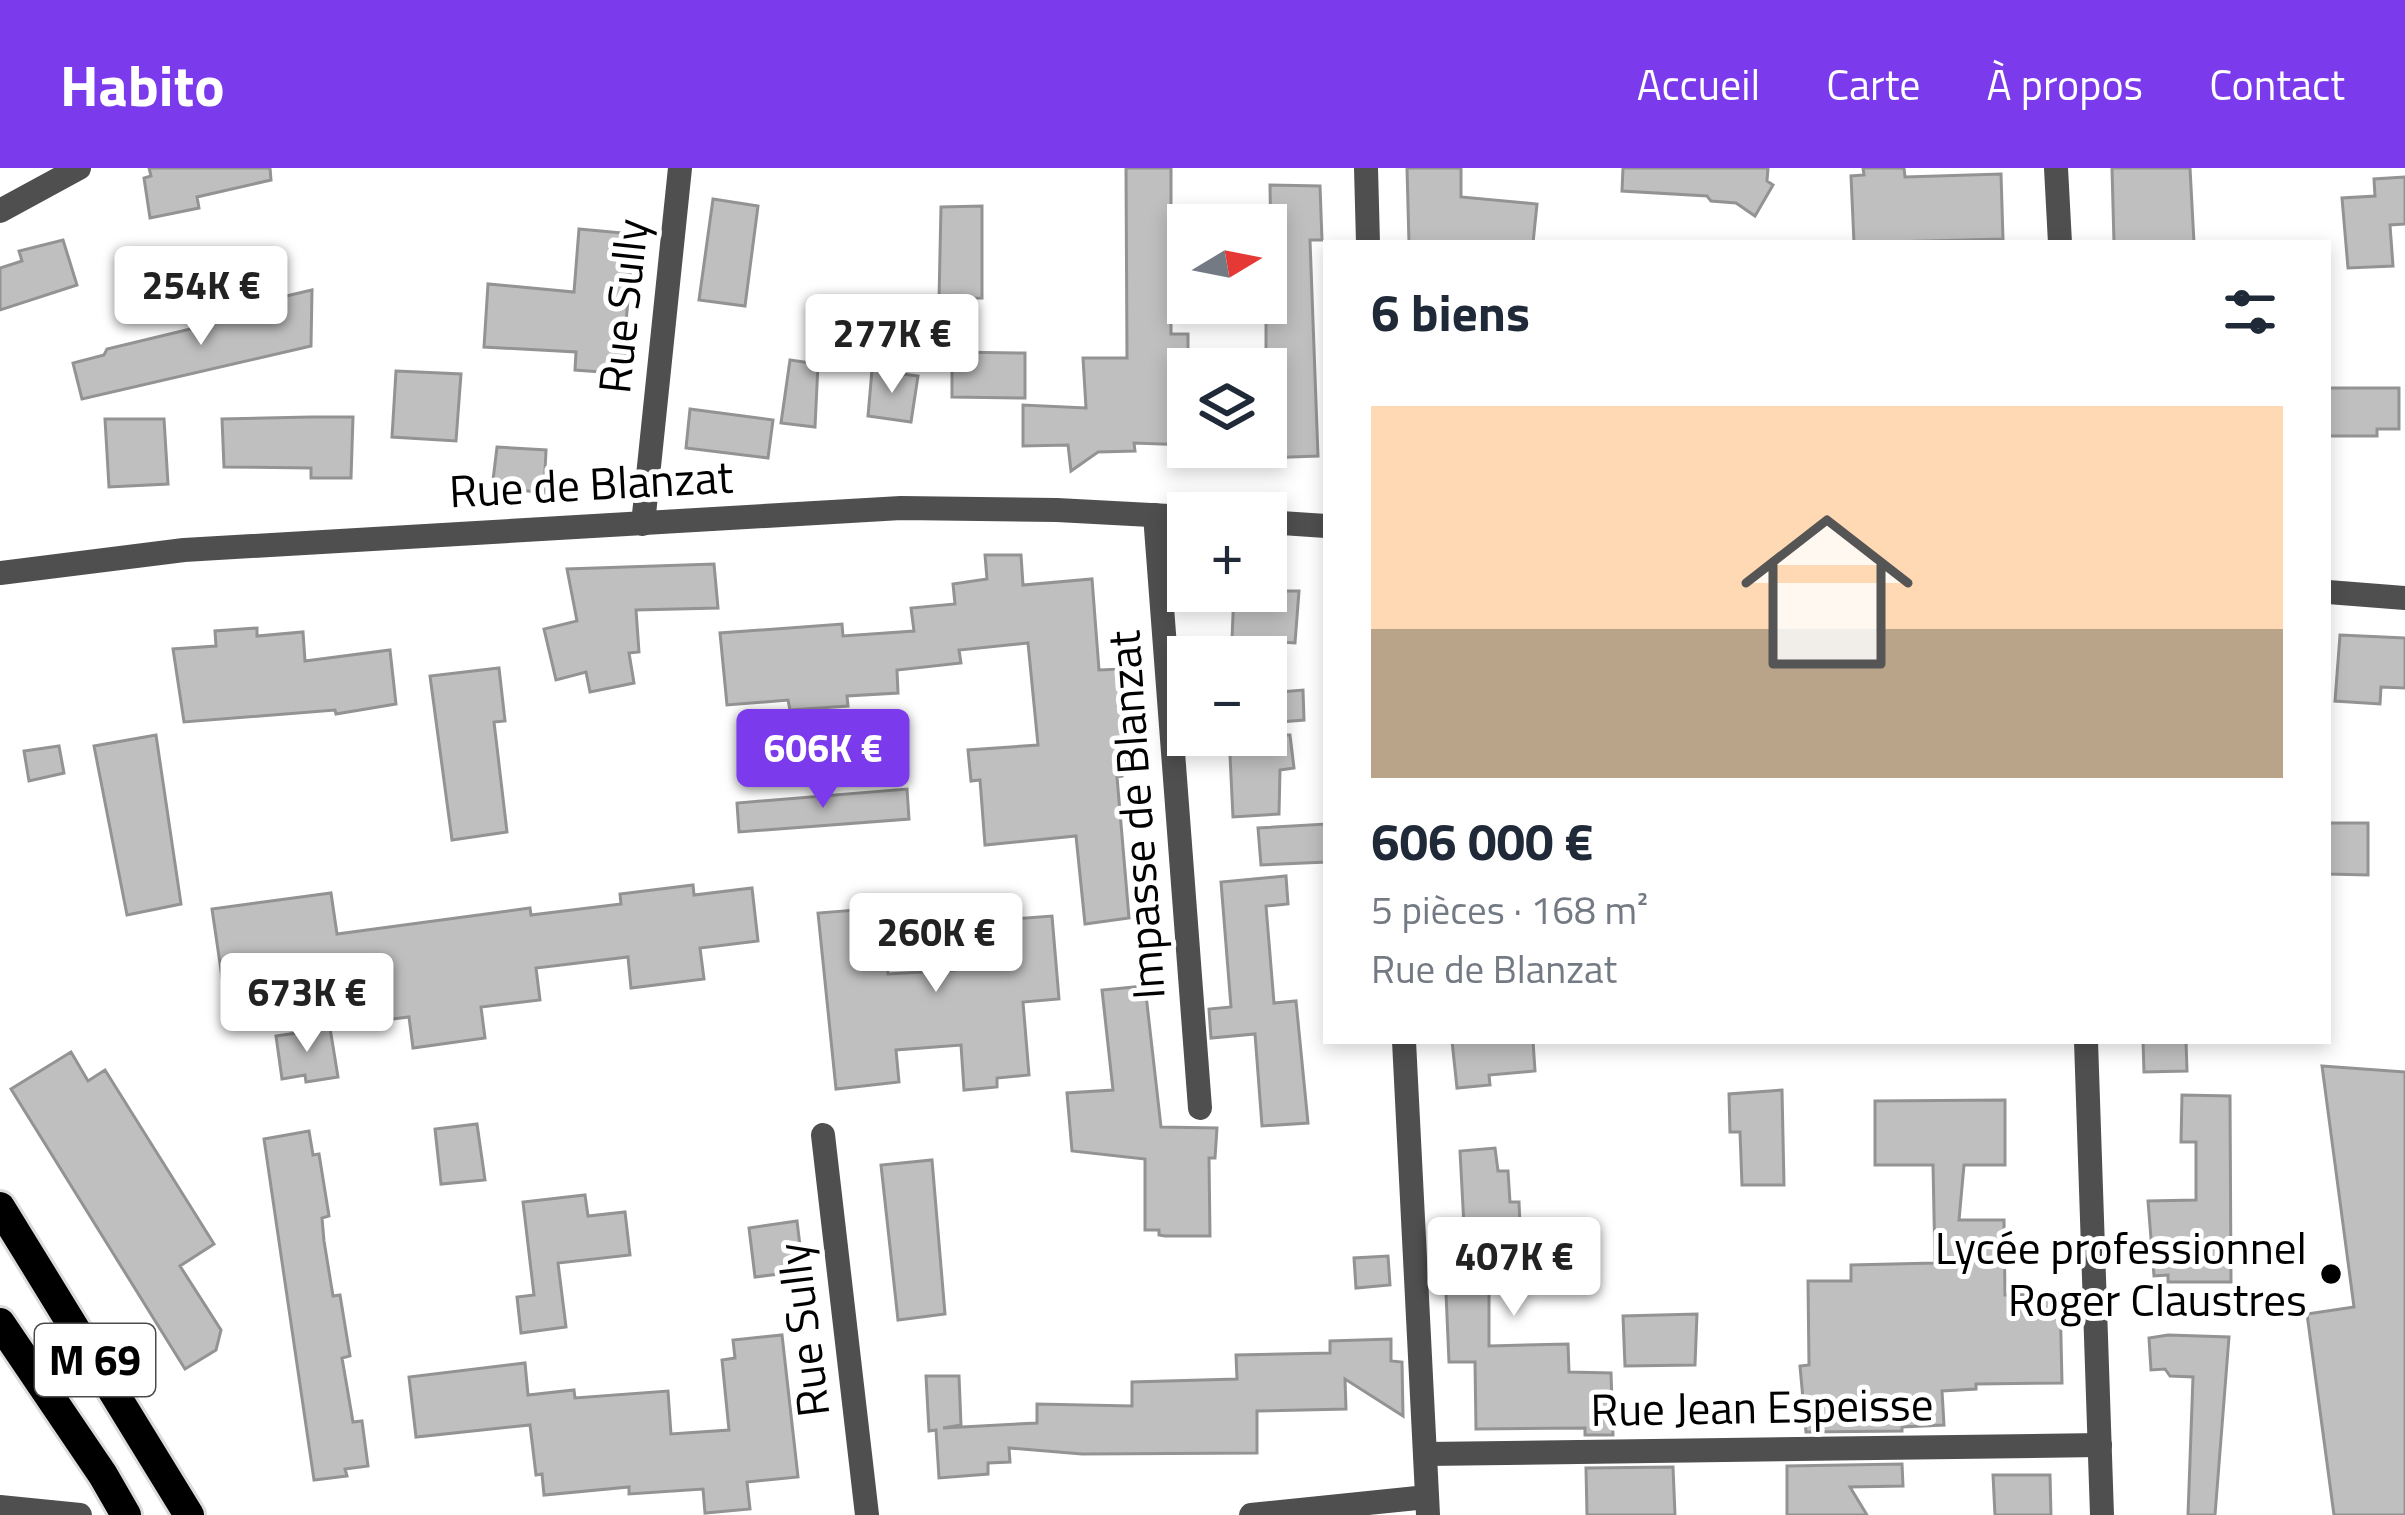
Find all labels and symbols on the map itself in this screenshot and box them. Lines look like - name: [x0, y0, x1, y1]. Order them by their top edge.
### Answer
- north arrow: [1167, 204, 1287, 324]
- street label: Rue Sully: [579, 215, 665, 396]
- pin: 254K €: [103, 246, 299, 348]
- pin: 277K €: [794, 294, 990, 396]
- street label: Rue de Blanzat: [447, 442, 735, 524]
- street label: Impasse de Blanzat: [1088, 628, 1182, 1002]
- pin: 606K €: [725, 709, 921, 811]
- pin: 260K €: [838, 893, 1034, 995]
- pin: 673K €: [209, 953, 405, 1055]
- place label: Lycée professionnel Roger Claustres: [1935, 1213, 2307, 1333]
- pin: 407K €: [1416, 1217, 1612, 1319]
- street label: Rue Sully: [758, 1239, 846, 1421]
- marker: Lycée professionnel Roger Claustres: [2318, 1261, 2344, 1287]
- road number: M 69: [35, 1324, 155, 1396]
- street label: Rue Jean Espeisse: [1590, 1369, 1934, 1443]

